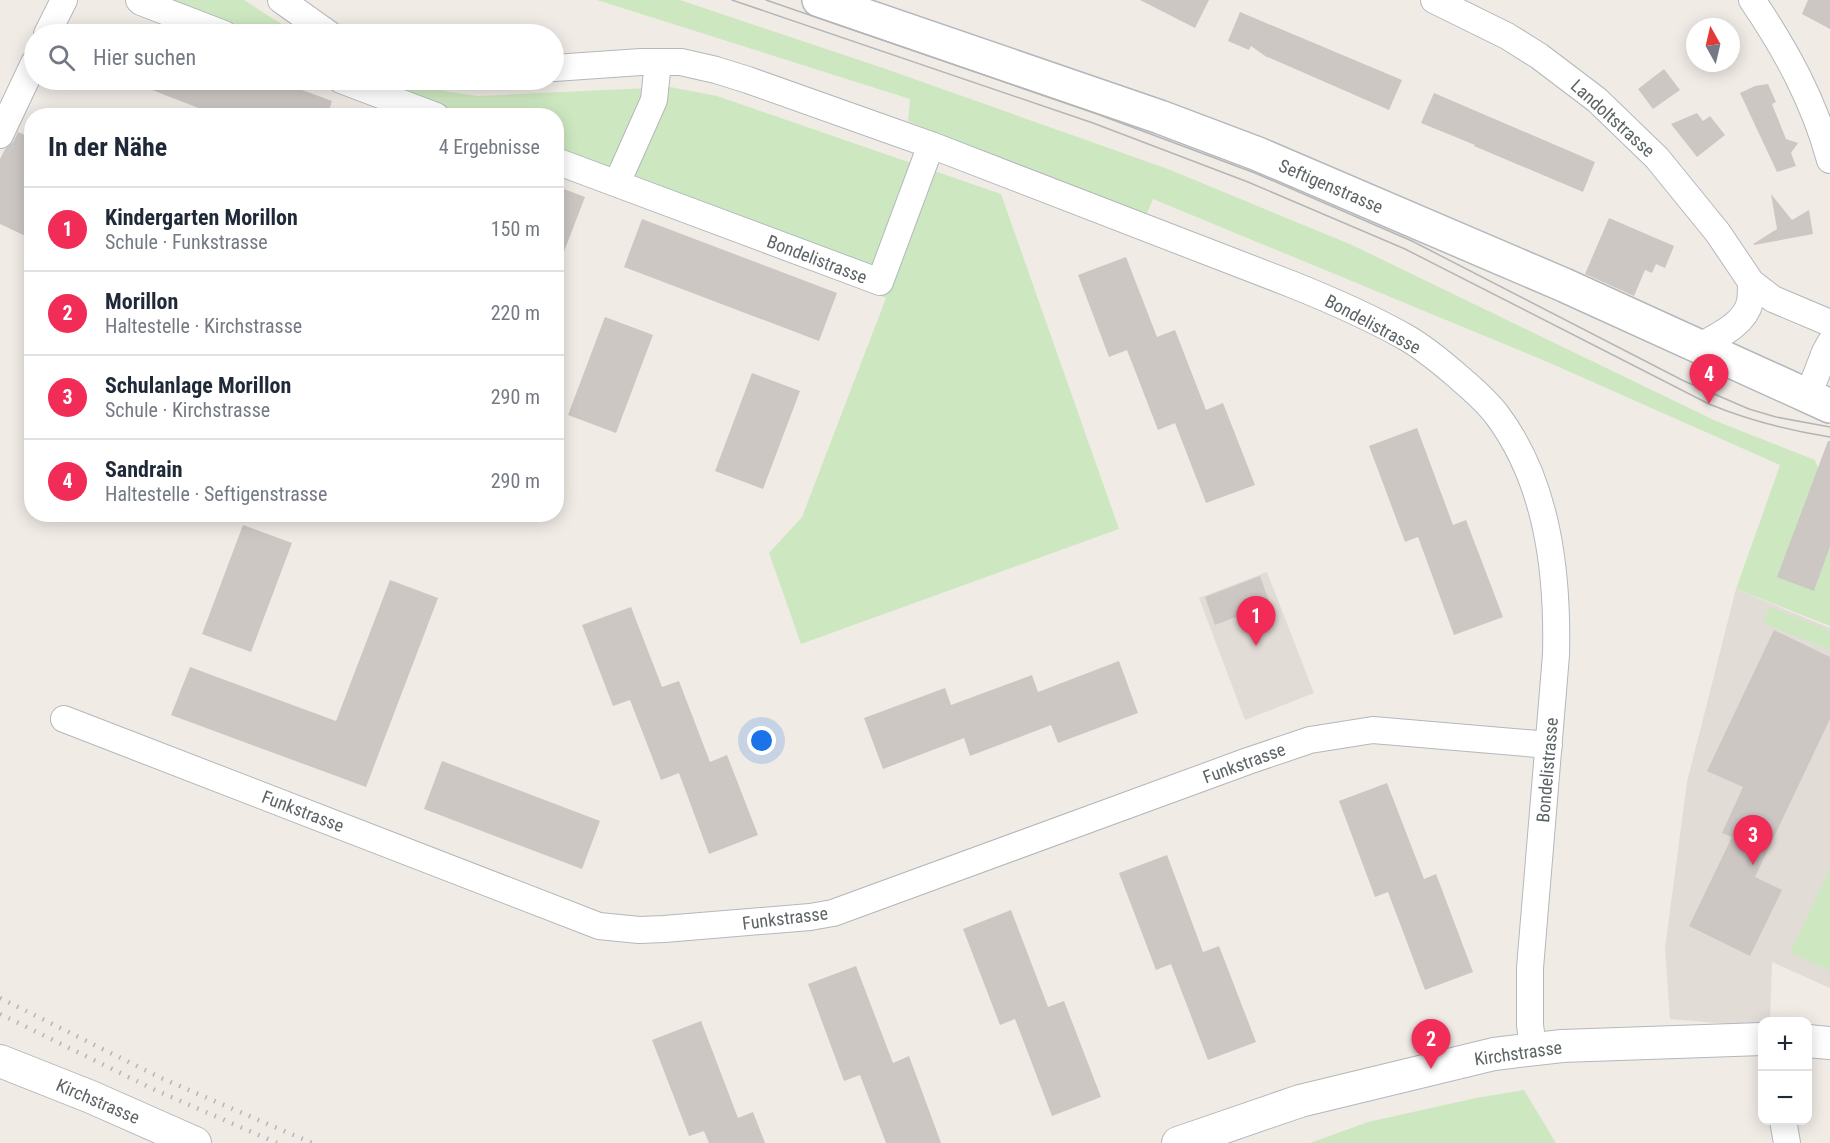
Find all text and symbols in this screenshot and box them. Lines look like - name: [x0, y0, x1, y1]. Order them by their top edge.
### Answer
- north arrow: [1686, 18, 1740, 72]
- search box: [24, 24, 564, 90]
- icon: search: [45, 41, 78, 74]
- text: Hier suchen: [93, 45, 196, 70]
- street label: Landoltstrasse: [1567, 75, 1659, 161]
- text: In der Nähe: [48, 132, 167, 162]
- text: 4 Ergebnisse: [439, 135, 540, 159]
- street label: Seftigenstrasse: [1276, 155, 1386, 217]
- text: Kindergarten Morillon: [105, 205, 298, 230]
- text: 1: [62, 217, 73, 241]
- text: 150 m: [491, 217, 540, 241]
- text: Schule · Funkstrasse: [105, 230, 268, 254]
- street label: Bondelistrasse: [764, 230, 870, 288]
- text: Morillon: [105, 289, 178, 314]
- street label: Bondelistrasse: [1322, 290, 1424, 358]
- text: 2: [62, 301, 73, 325]
- text: 220 m: [491, 301, 540, 325]
- text: Haltestelle · Kirchstrasse: [105, 314, 302, 338]
- pin: 4: [1690, 354, 1728, 404]
- text: Schulanlage Morillon: [105, 373, 291, 398]
- text: 3: [62, 385, 73, 409]
- text: 290 m: [491, 385, 540, 409]
- text: Schule · Kirchstrasse: [105, 398, 270, 422]
- text: Sandrain: [105, 457, 183, 482]
- text: 4: [62, 469, 73, 493]
- text: 290 m: [491, 469, 540, 493]
- text: Haltestelle · Seftigenstrasse: [105, 482, 327, 506]
- pin: 1: [1236, 596, 1276, 646]
- street label: Bondelistrasse: [1532, 717, 1562, 823]
- your location: [747, 726, 776, 755]
- street label: Funkstrasse: [1200, 738, 1288, 788]
- street label: Funkstrasse: [259, 786, 347, 836]
- pin: 3: [1734, 816, 1772, 865]
- street label: Funkstrasse: [741, 902, 829, 934]
- map controls: [1758, 1017, 1812, 1125]
- button: +: [1758, 1017, 1812, 1071]
- pin: 2: [1412, 1020, 1450, 1069]
- street label: Kirchstrasse: [1473, 1036, 1563, 1070]
- button: −: [1758, 1071, 1812, 1125]
- street label: Kirchstrasse: [53, 1074, 143, 1128]

